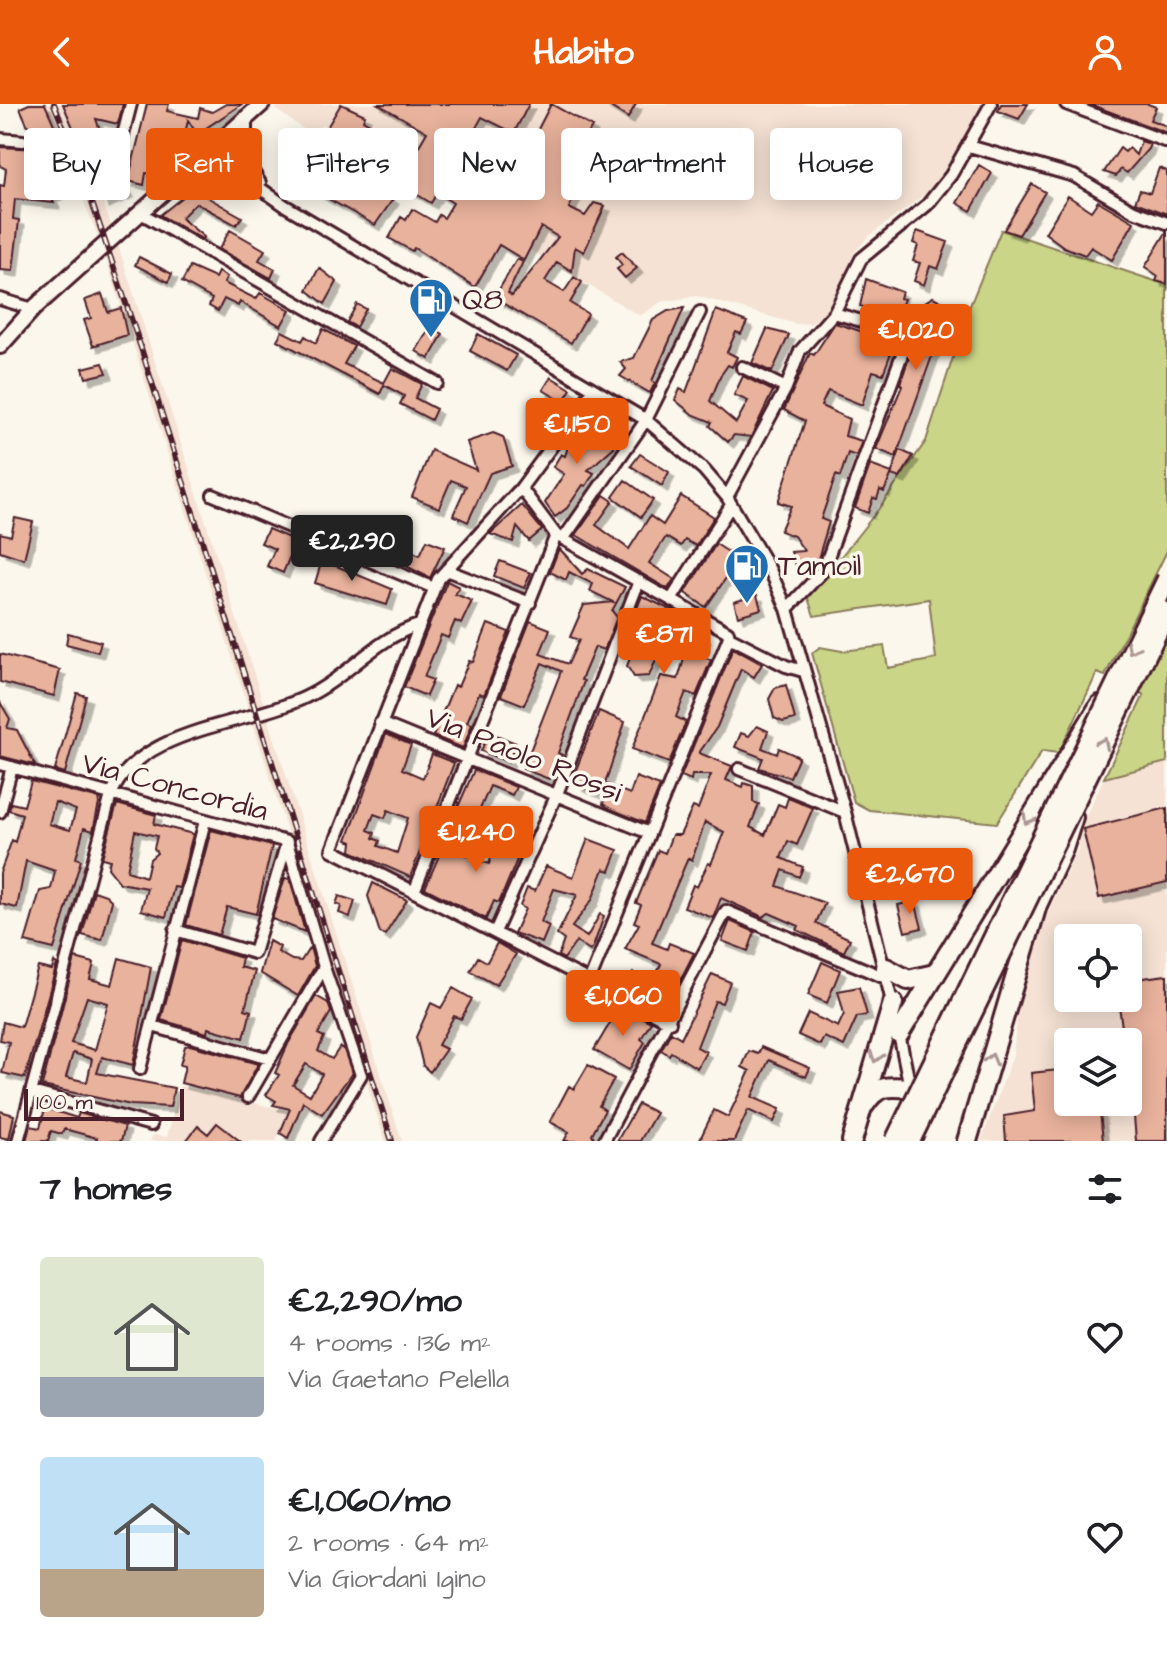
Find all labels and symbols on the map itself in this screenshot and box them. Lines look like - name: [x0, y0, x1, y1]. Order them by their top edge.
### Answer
- fuel station icon: Q8: [407, 276, 455, 339]
- place label: Q8: [462, 279, 503, 321]
- pin: €1,020: [851, 304, 981, 372]
- pin: €1,150: [512, 398, 642, 466]
- pin: €2,290: [287, 515, 417, 583]
- fuel station icon: Tamoil: [723, 542, 771, 605]
- place label: Tamoil: [778, 545, 861, 587]
- pin: €871: [617, 608, 711, 676]
- one-way arrow: [1127, 640, 1142, 655]
- street label: Via Paolo Rossi: [420, 696, 629, 814]
- one-way arrow: [1093, 737, 1109, 752]
- street label: Via Concordia: [77, 742, 273, 832]
- pin: €1,240: [411, 806, 541, 874]
- one-way arrow: [1022, 810, 1038, 825]
- pin: €2,670: [845, 848, 975, 916]
- pin: €1,060: [558, 970, 688, 1038]
- one-way arrow: [869, 1049, 885, 1063]
- one-way arrow: [982, 1052, 998, 1066]
- scale bar: [24, 1085, 184, 1121]

